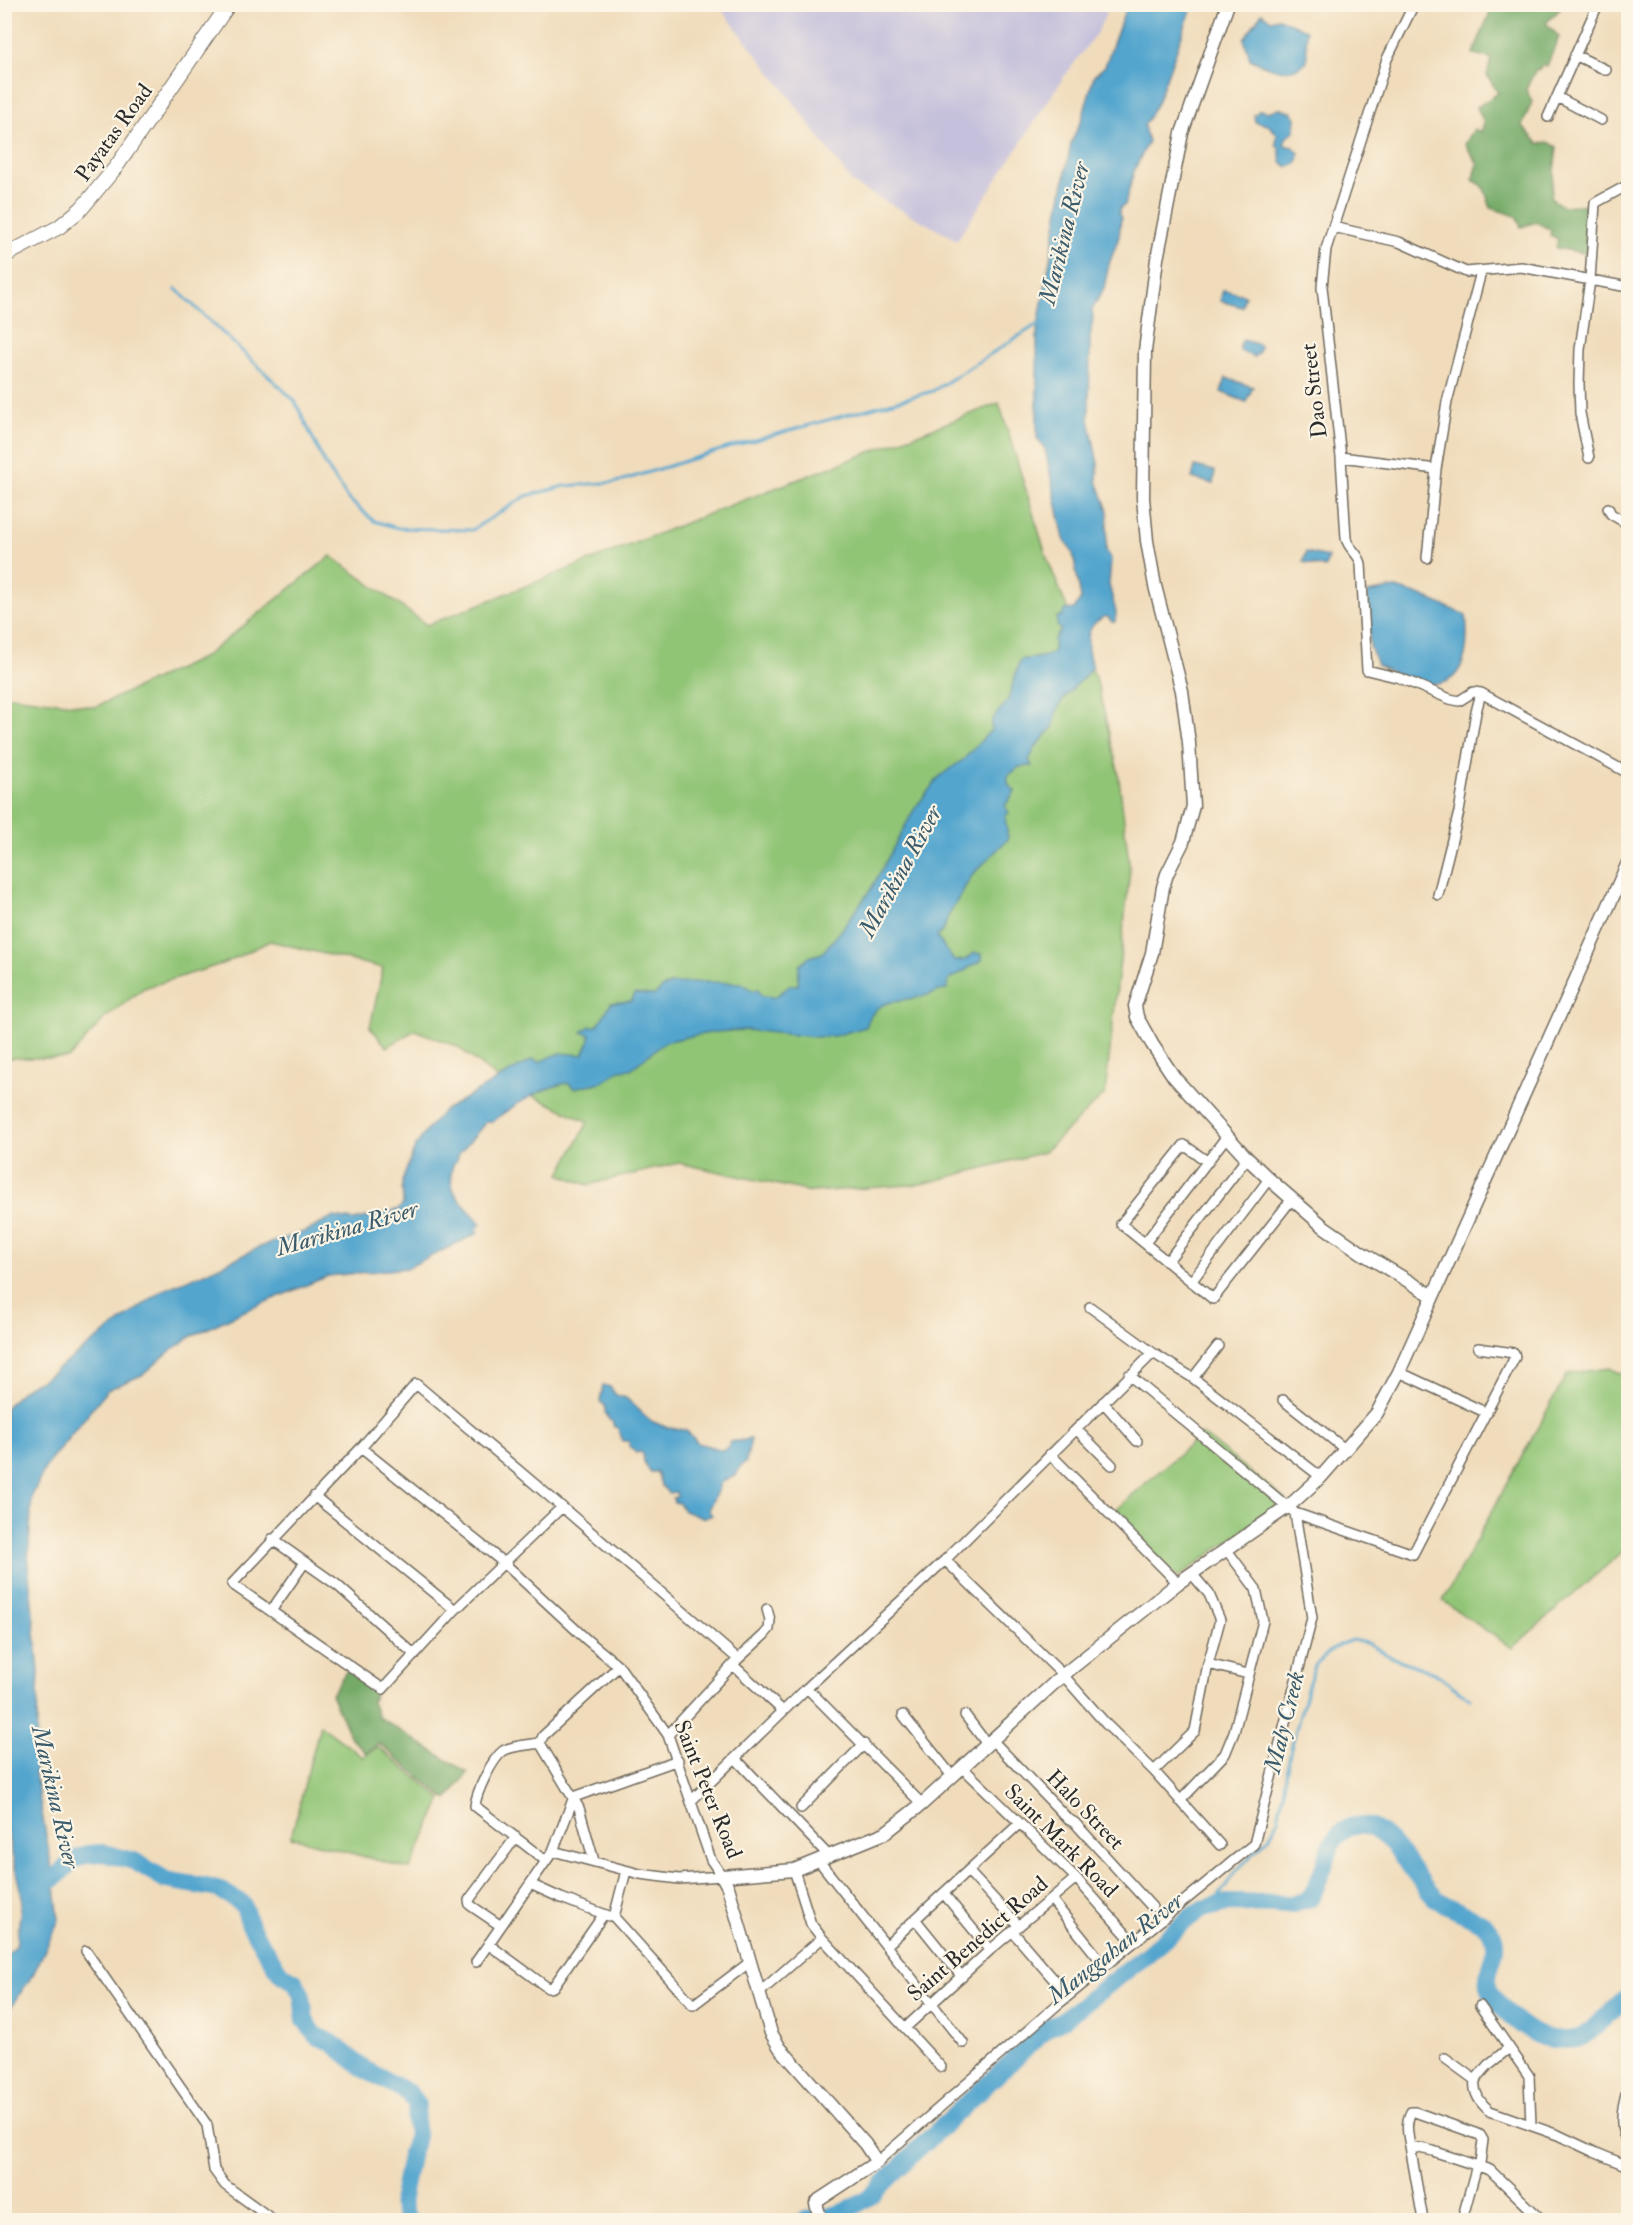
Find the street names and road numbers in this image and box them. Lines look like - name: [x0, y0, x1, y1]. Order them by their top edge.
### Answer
- street label: Payatas Road: [69, 78, 159, 187]
- street label: Dao Street: [1294, 342, 1334, 440]
- street label: Saint Peter Road: [668, 1716, 749, 1863]
- street label: Halo Street: [1040, 1764, 1130, 1856]
- street label: Saint Mark Road: [999, 1778, 1124, 1904]
- street label: Saint Benedict Road: [902, 1870, 1054, 2008]

